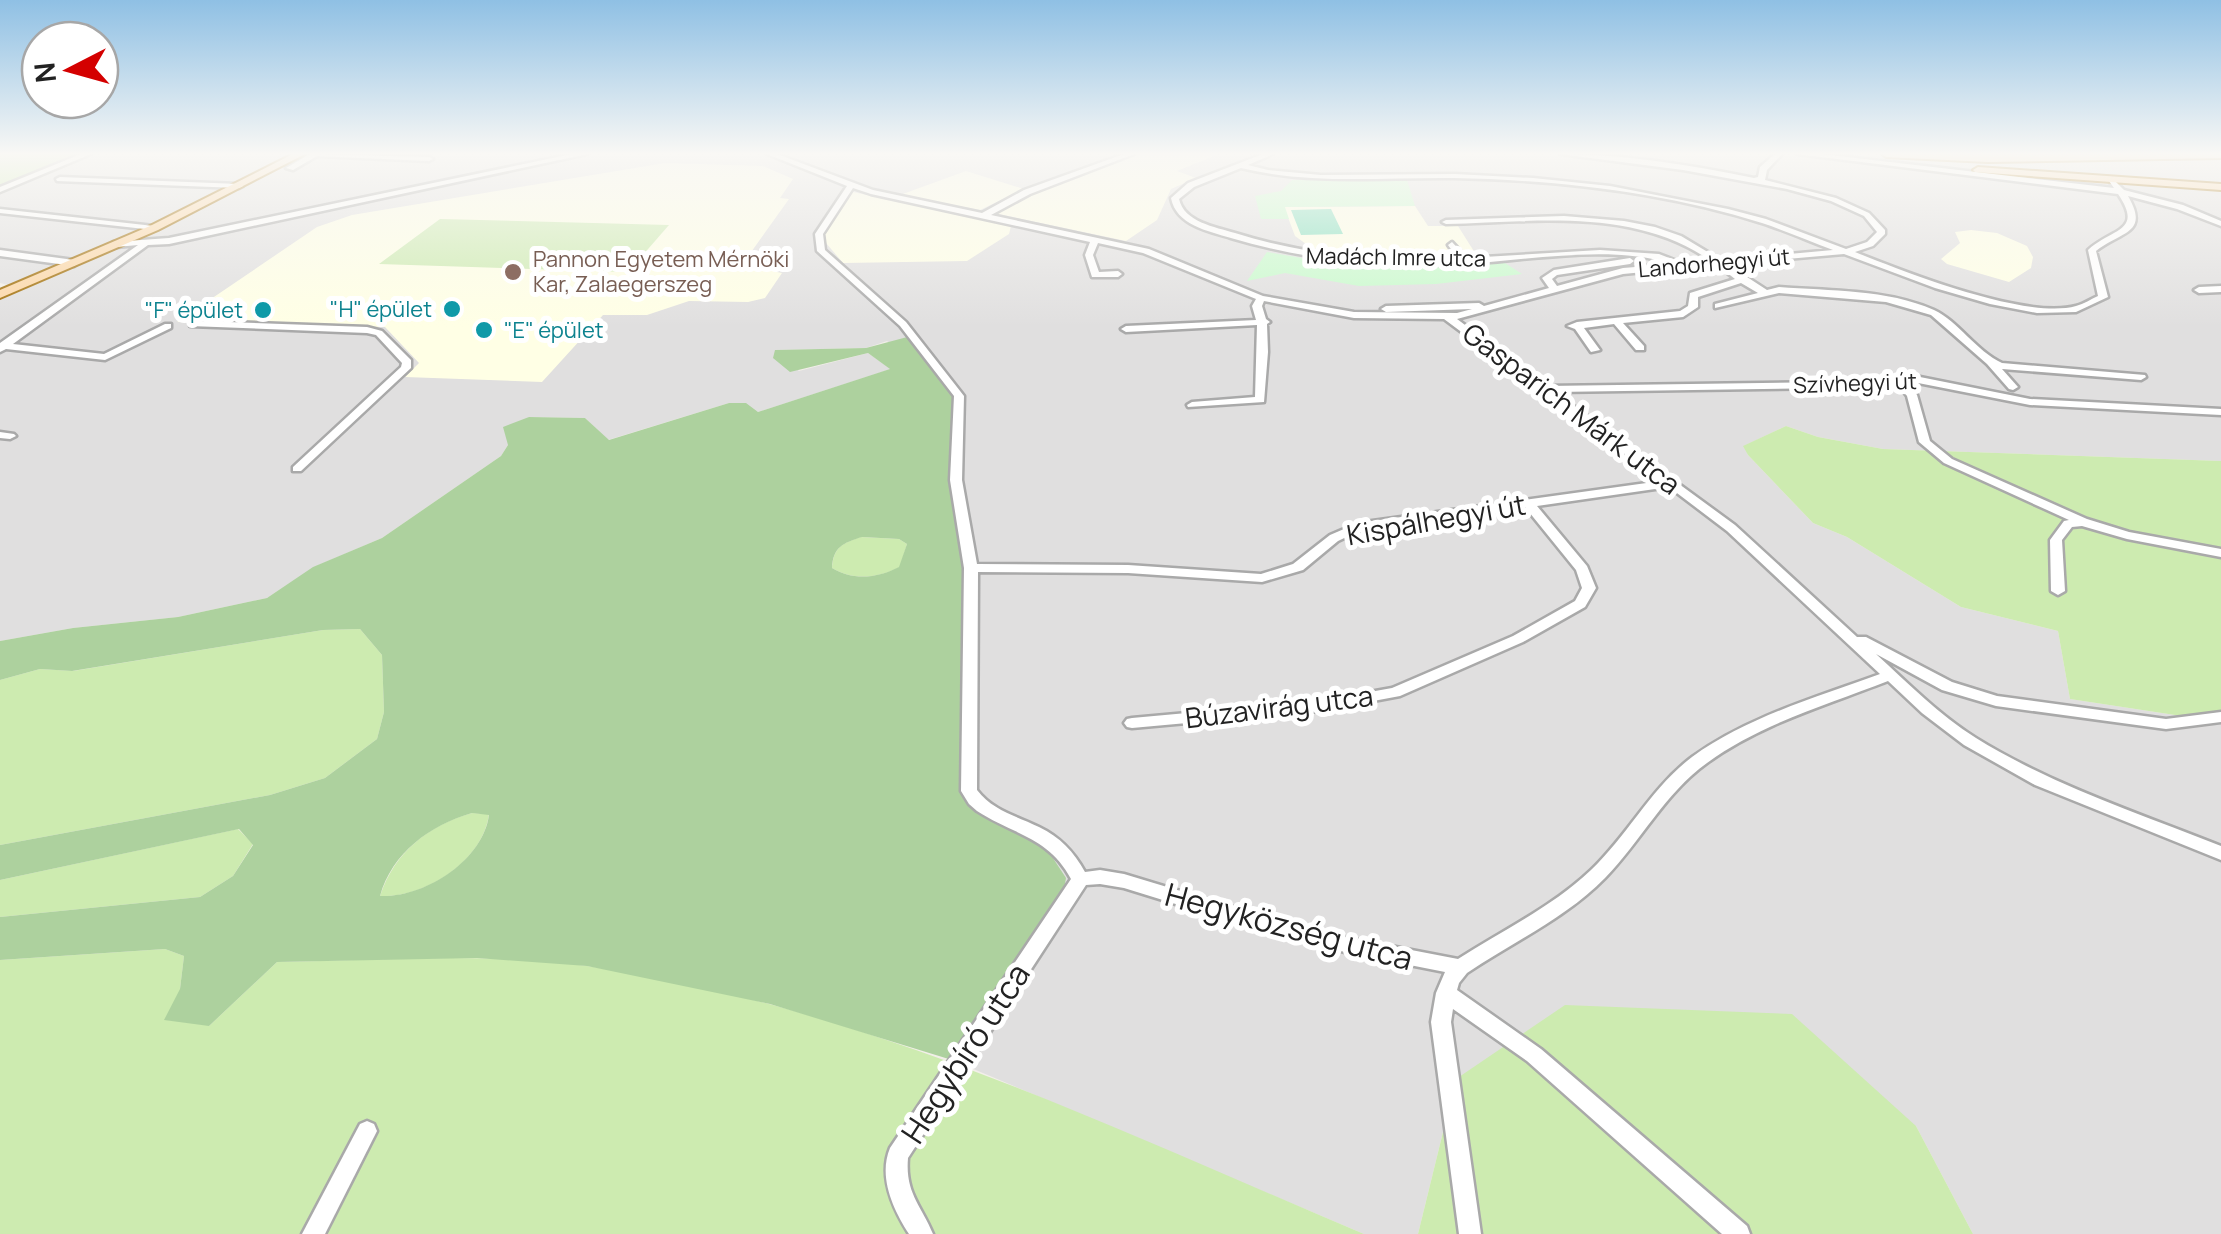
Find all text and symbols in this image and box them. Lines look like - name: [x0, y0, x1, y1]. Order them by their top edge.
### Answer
- north arrow: [20, 20, 120, 120]
- text: N: [24, 61, 64, 85]
- street label: Madách Imre utca: [1306, 240, 1486, 274]
- street label: Landorhegyi út: [1637, 241, 1791, 285]
- place label: Pannon Egyetem Mérnöki Kar, Zalaegerszeg: [533, 244, 789, 299]
- marker: Pannon Egyetem Mérnöki Kar, Zalaegerszeg: [502, 261, 524, 283]
- place label: "H" épület: [330, 294, 432, 324]
- place label: "F" épület: [145, 295, 243, 325]
- marker: "H" épület: [441, 298, 463, 320]
- marker: "F" épület: [252, 299, 274, 321]
- street label: Gasparich Márk utca: [1455, 314, 1689, 502]
- place label: "E" épület: [504, 315, 604, 345]
- marker: "E" épület: [473, 319, 495, 341]
- street label: Szívhegyi út: [1793, 366, 1917, 400]
- street label: Kispálhegyi út: [1344, 485, 1528, 553]
- street label: Búzavirág utca: [1183, 676, 1375, 736]
- street label: Hegyközség utca: [1160, 872, 1418, 980]
- street label: Hegybíró utca: [890, 955, 1040, 1151]

